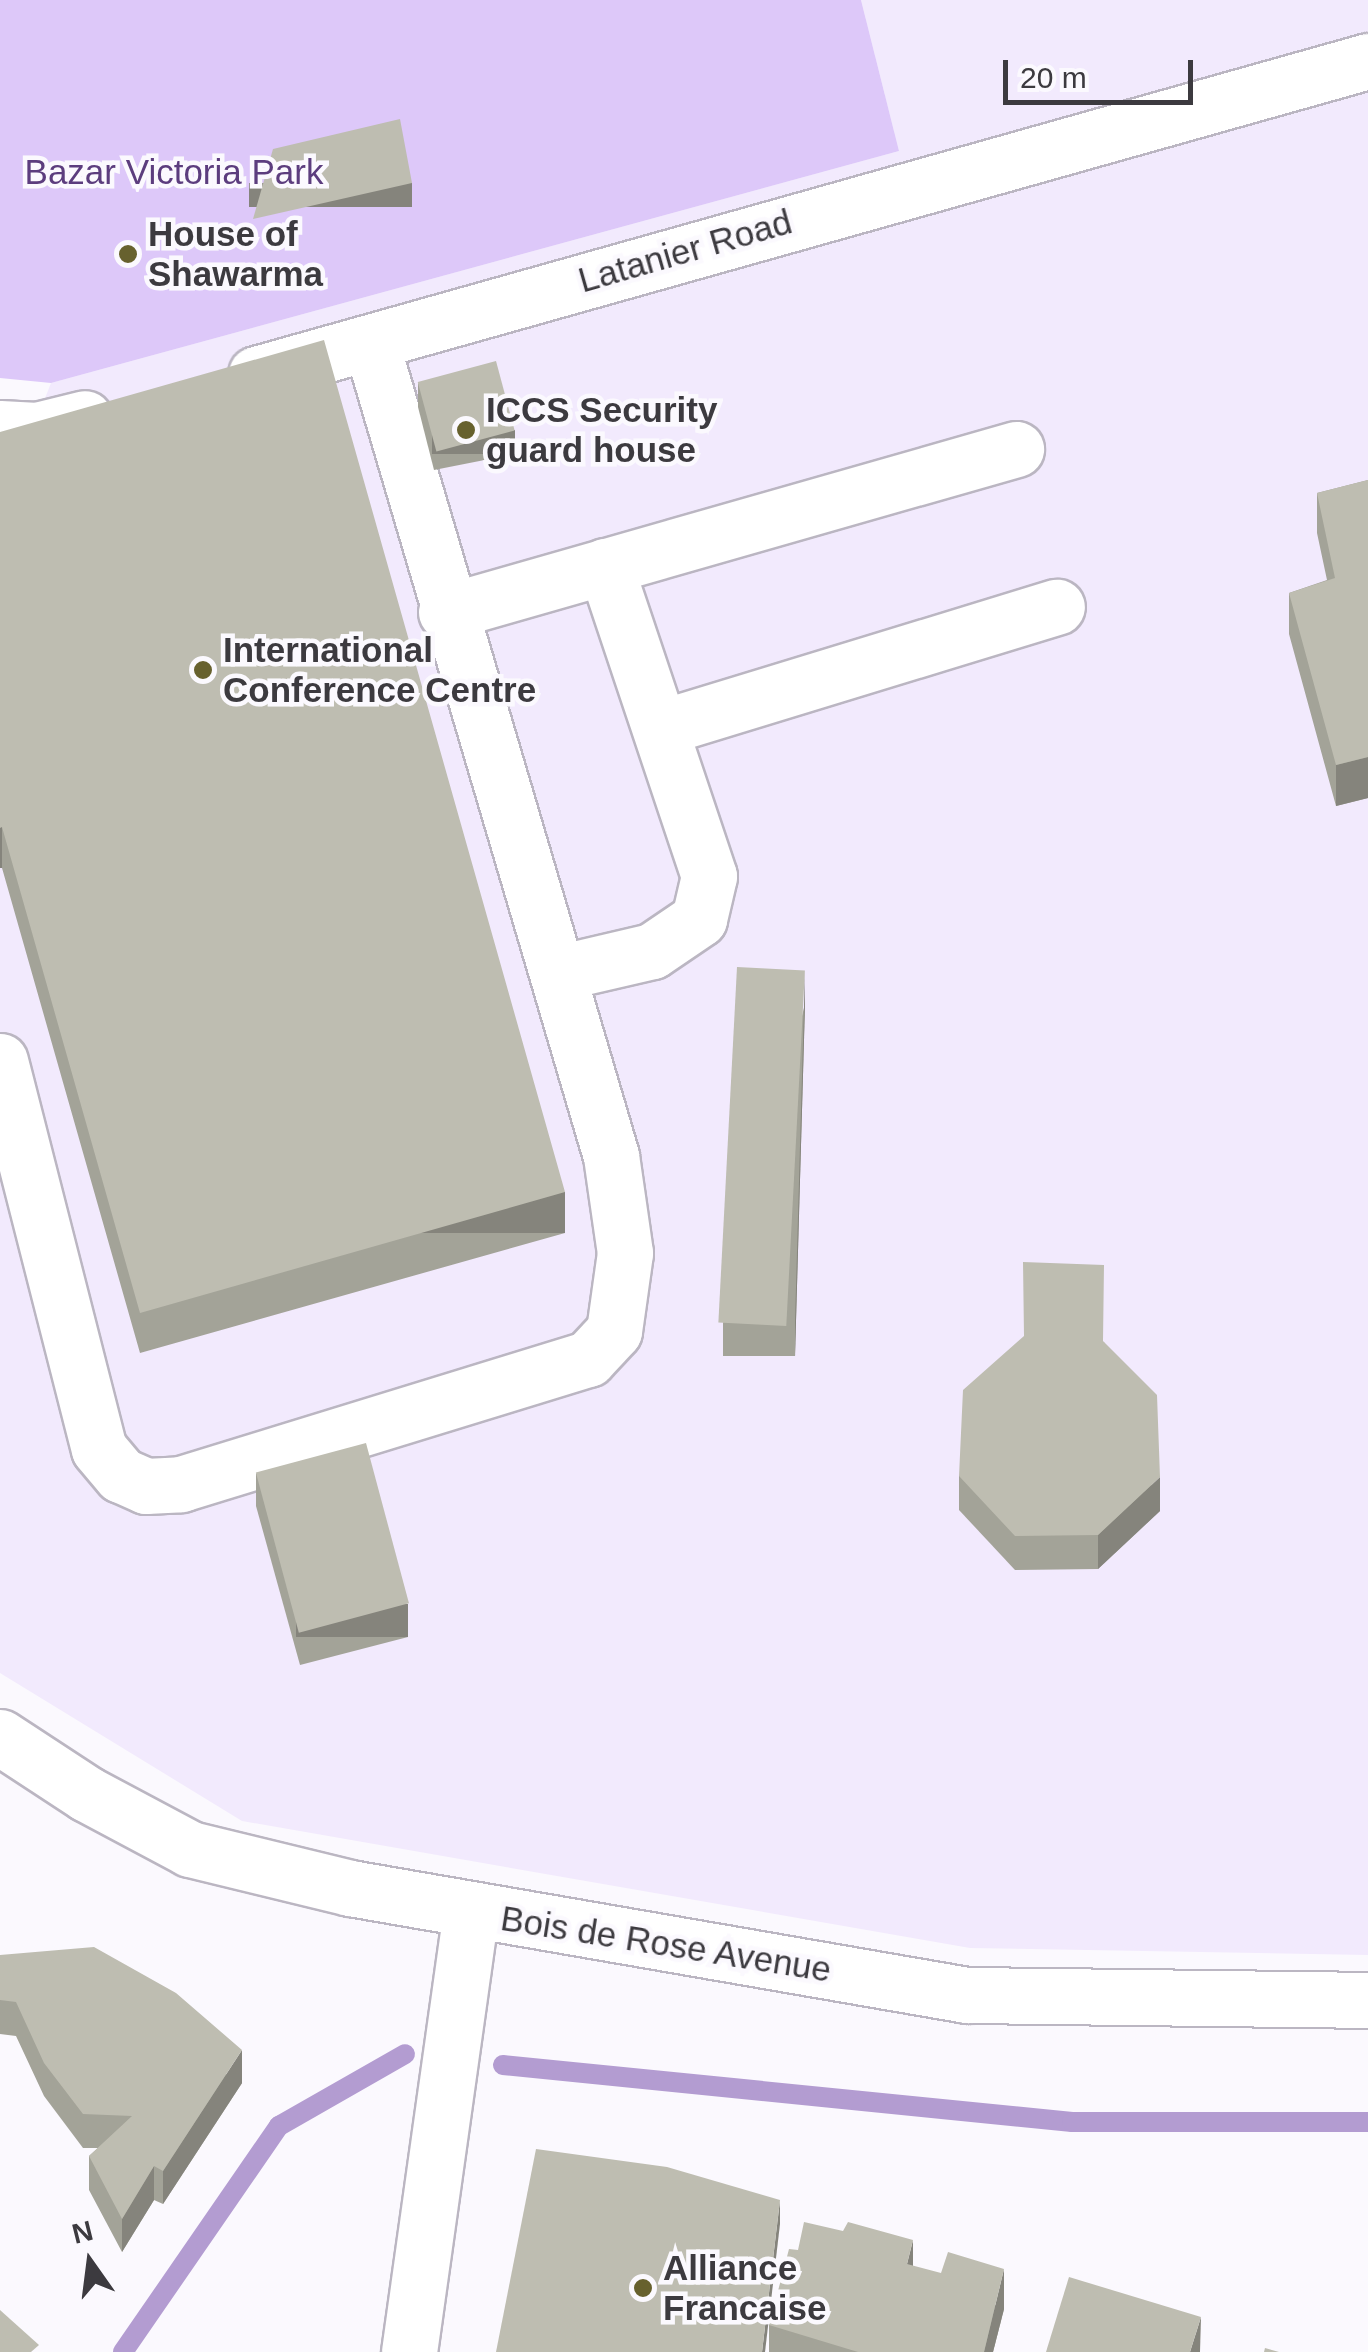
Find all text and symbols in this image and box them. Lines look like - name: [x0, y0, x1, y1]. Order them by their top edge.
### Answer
- scale bar: [1008, 40, 1198, 102]
- text: 20 m: [1020, 61, 1087, 94]
- park label: Bazar Victoria Park: [25, 151, 323, 193]
- street label: Latanier Road: [574, 201, 796, 301]
- place label: House of Shawarma: [148, 213, 323, 295]
- marker: House of Shawarma: [117, 243, 139, 265]
- place label: ICCS Security guard house: [486, 389, 717, 471]
- marker: ICCS Security guard house: [455, 419, 477, 441]
- place label: International Conference Centre: [223, 629, 536, 711]
- marker: International Conference Centre: [192, 659, 214, 681]
- street label: Bois de Rose Avenue: [497, 1897, 835, 1991]
- north arrow: [40, 2212, 140, 2312]
- text: N: [69, 2215, 96, 2250]
- place label: Alliance Francaise: [663, 2247, 826, 2329]
- marker: Alliance Francaise: [632, 2277, 654, 2299]

